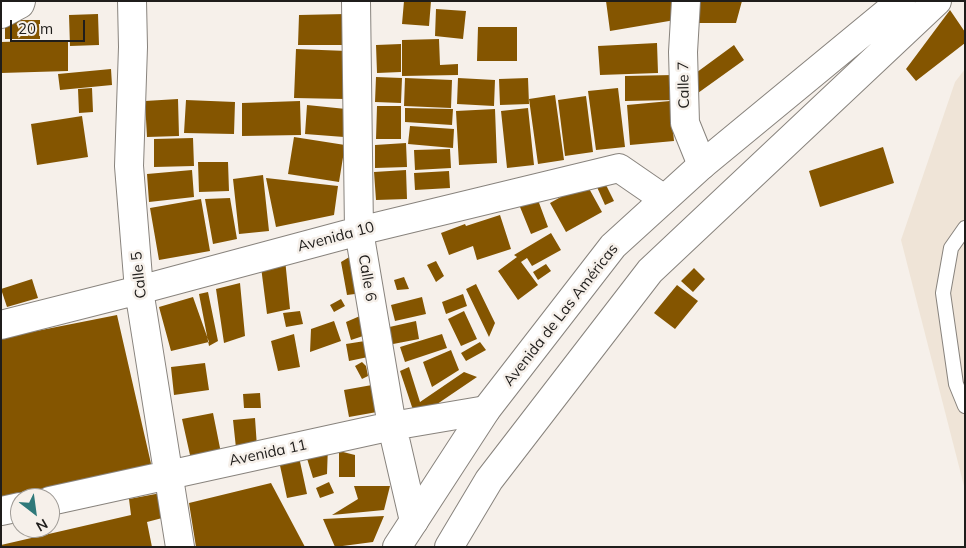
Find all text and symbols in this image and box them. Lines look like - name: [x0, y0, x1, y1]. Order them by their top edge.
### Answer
- scale bar: [12, 10, 88, 42]
- text: 20 m: [18, 19, 53, 38]
- street label: Calle 7: [675, 61, 693, 109]
- street label: Avenida 10: [296, 218, 376, 256]
- street label: Avenida de Las Américas: [500, 240, 622, 390]
- street label: Calle 5: [128, 251, 150, 299]
- street label: Calle 6: [354, 253, 380, 303]
- street label: Avenida 11: [228, 436, 308, 470]
- north arrow: [10, 488, 60, 538]
- text: N: [33, 515, 51, 536]

